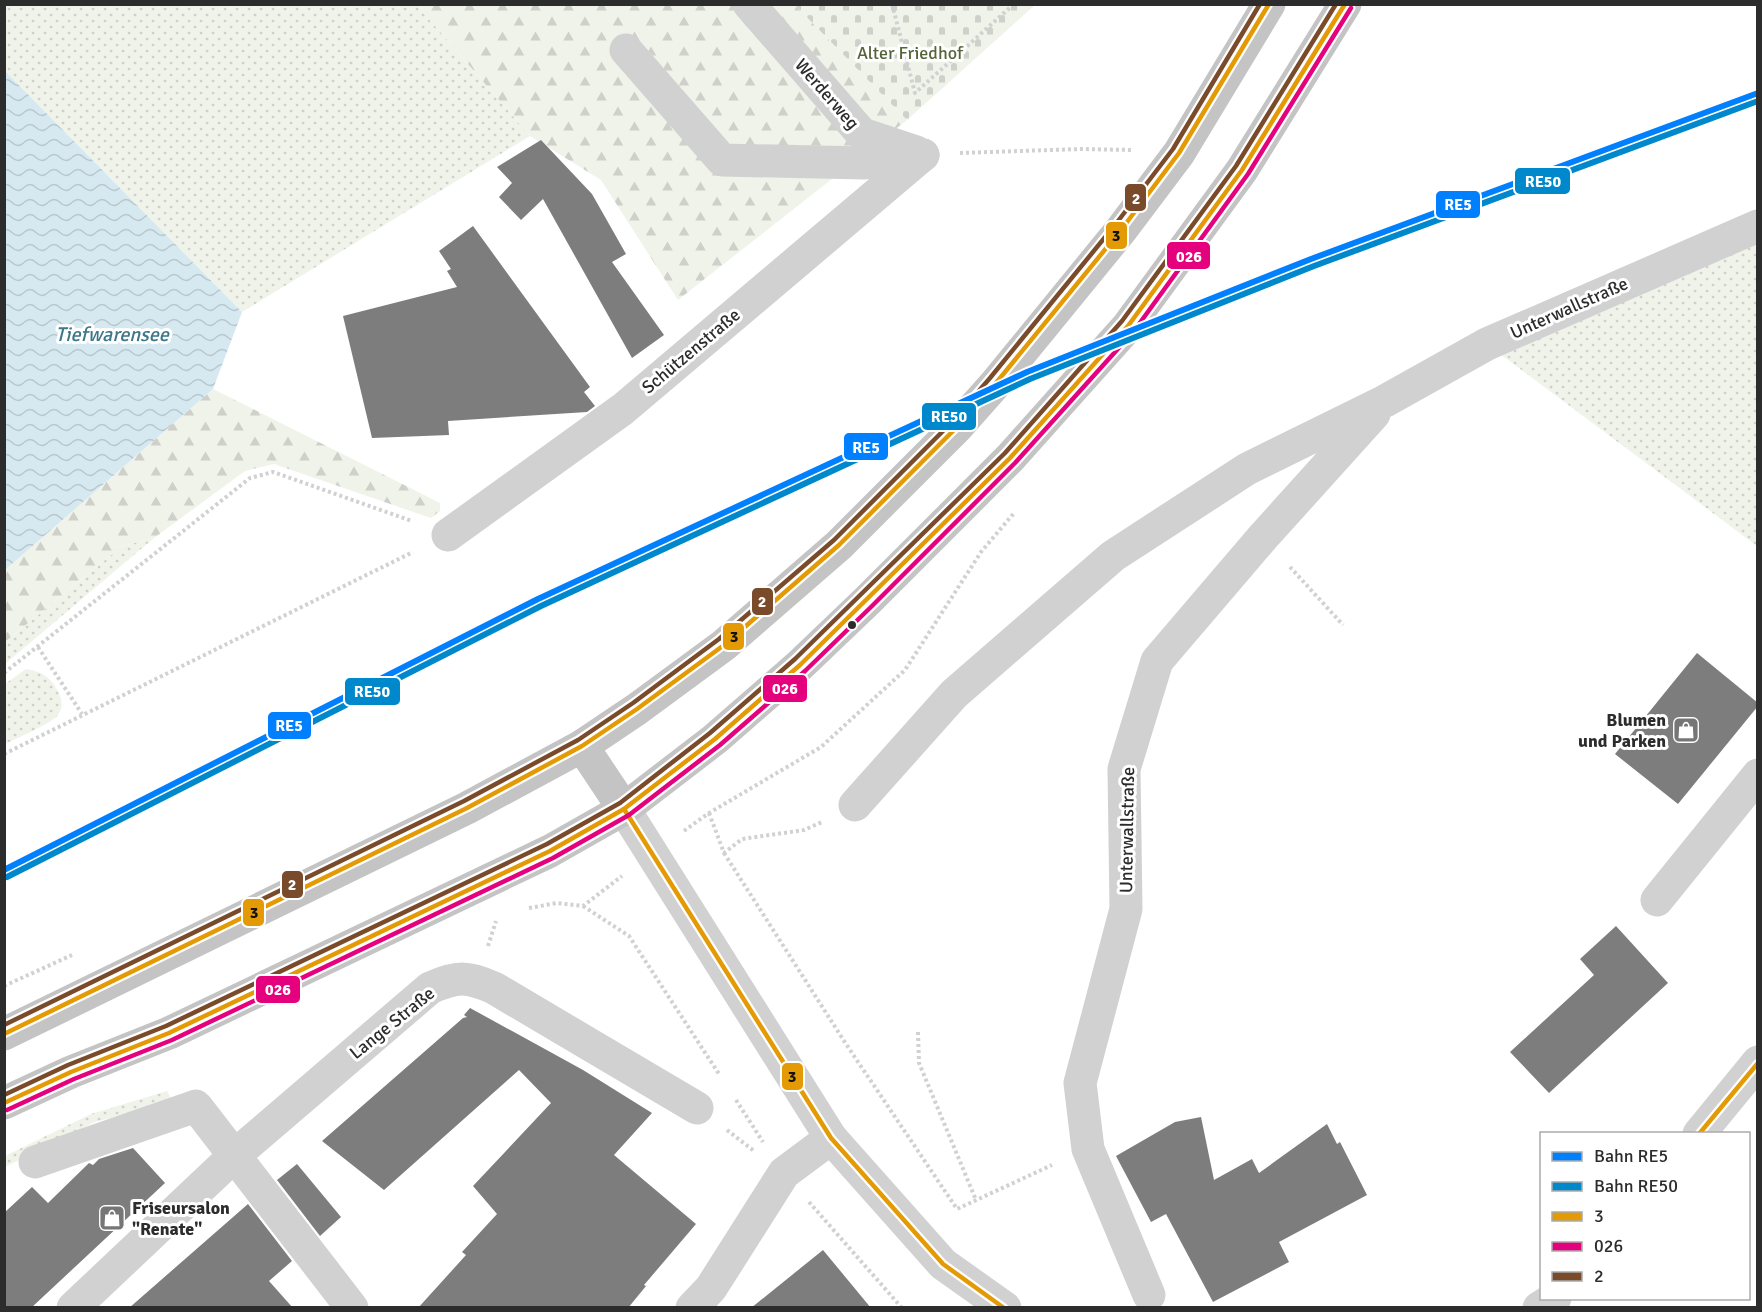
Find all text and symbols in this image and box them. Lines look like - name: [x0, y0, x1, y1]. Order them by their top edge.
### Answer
- park label: Alter Friedhof: [857, 42, 964, 64]
- street label: Werderweg: [790, 54, 864, 134]
- line badge: RE50: [1514, 167, 1571, 195]
- text: RE50: [1525, 172, 1561, 192]
- line badge: 2: [1124, 183, 1147, 212]
- text: 2: [1132, 189, 1140, 209]
- line badge: RE5: [1435, 190, 1481, 219]
- text: RE5: [1444, 195, 1472, 215]
- line badge: 3: [1105, 221, 1128, 250]
- text: 3: [1112, 226, 1120, 246]
- line badge: 026: [1166, 241, 1211, 270]
- text: 026: [1176, 247, 1202, 267]
- street label: Unterwallstraße: [1507, 272, 1631, 344]
- street label: Schützenstraße: [637, 304, 745, 398]
- water label: Tiefwarensee: [55, 322, 170, 347]
- line badge: RE50: [921, 402, 977, 431]
- text: RE50: [931, 407, 967, 427]
- line badge: RE5: [843, 432, 889, 461]
- text: RE5: [852, 438, 880, 458]
- line badge: 2: [751, 587, 774, 616]
- text: 2: [758, 592, 766, 612]
- unlabelled marker: [846, 619, 858, 631]
- line badge: 3: [722, 622, 745, 651]
- text: 3: [730, 627, 738, 647]
- line badge: 026: [762, 674, 808, 703]
- line badge: RE50: [344, 677, 401, 706]
- text: 026: [772, 679, 798, 699]
- text: RE50: [354, 682, 390, 702]
- place label: Blumen und Parken: [1578, 709, 1666, 752]
- line badge: RE5: [267, 711, 312, 740]
- shop icon: Blumen und Parken: [1671, 715, 1701, 745]
- text: RE5: [275, 716, 303, 736]
- street label: Unterwallstraße: [1115, 767, 1139, 893]
- line badge: 2: [281, 870, 304, 899]
- text: 2: [288, 875, 296, 895]
- line badge: 3: [242, 898, 265, 927]
- text: 3: [250, 903, 258, 923]
- line badge: 026: [255, 975, 301, 1004]
- text: 026: [265, 980, 291, 1000]
- street label: Lange Straße: [345, 982, 439, 1064]
- line badge: 3: [781, 1062, 804, 1091]
- text: 3: [788, 1067, 796, 1087]
- legend: [1540, 1132, 1750, 1300]
- text: Bahn RE5: [1594, 1145, 1668, 1167]
- text: Bahn RE50: [1594, 1175, 1678, 1197]
- place label: Friseursalon "Renate": [132, 1197, 230, 1240]
- shop icon: Friseursalon "Renate": [97, 1203, 127, 1233]
- text: 3: [1594, 1205, 1604, 1227]
- text: 026: [1594, 1235, 1623, 1257]
- text: 2: [1594, 1265, 1604, 1287]

